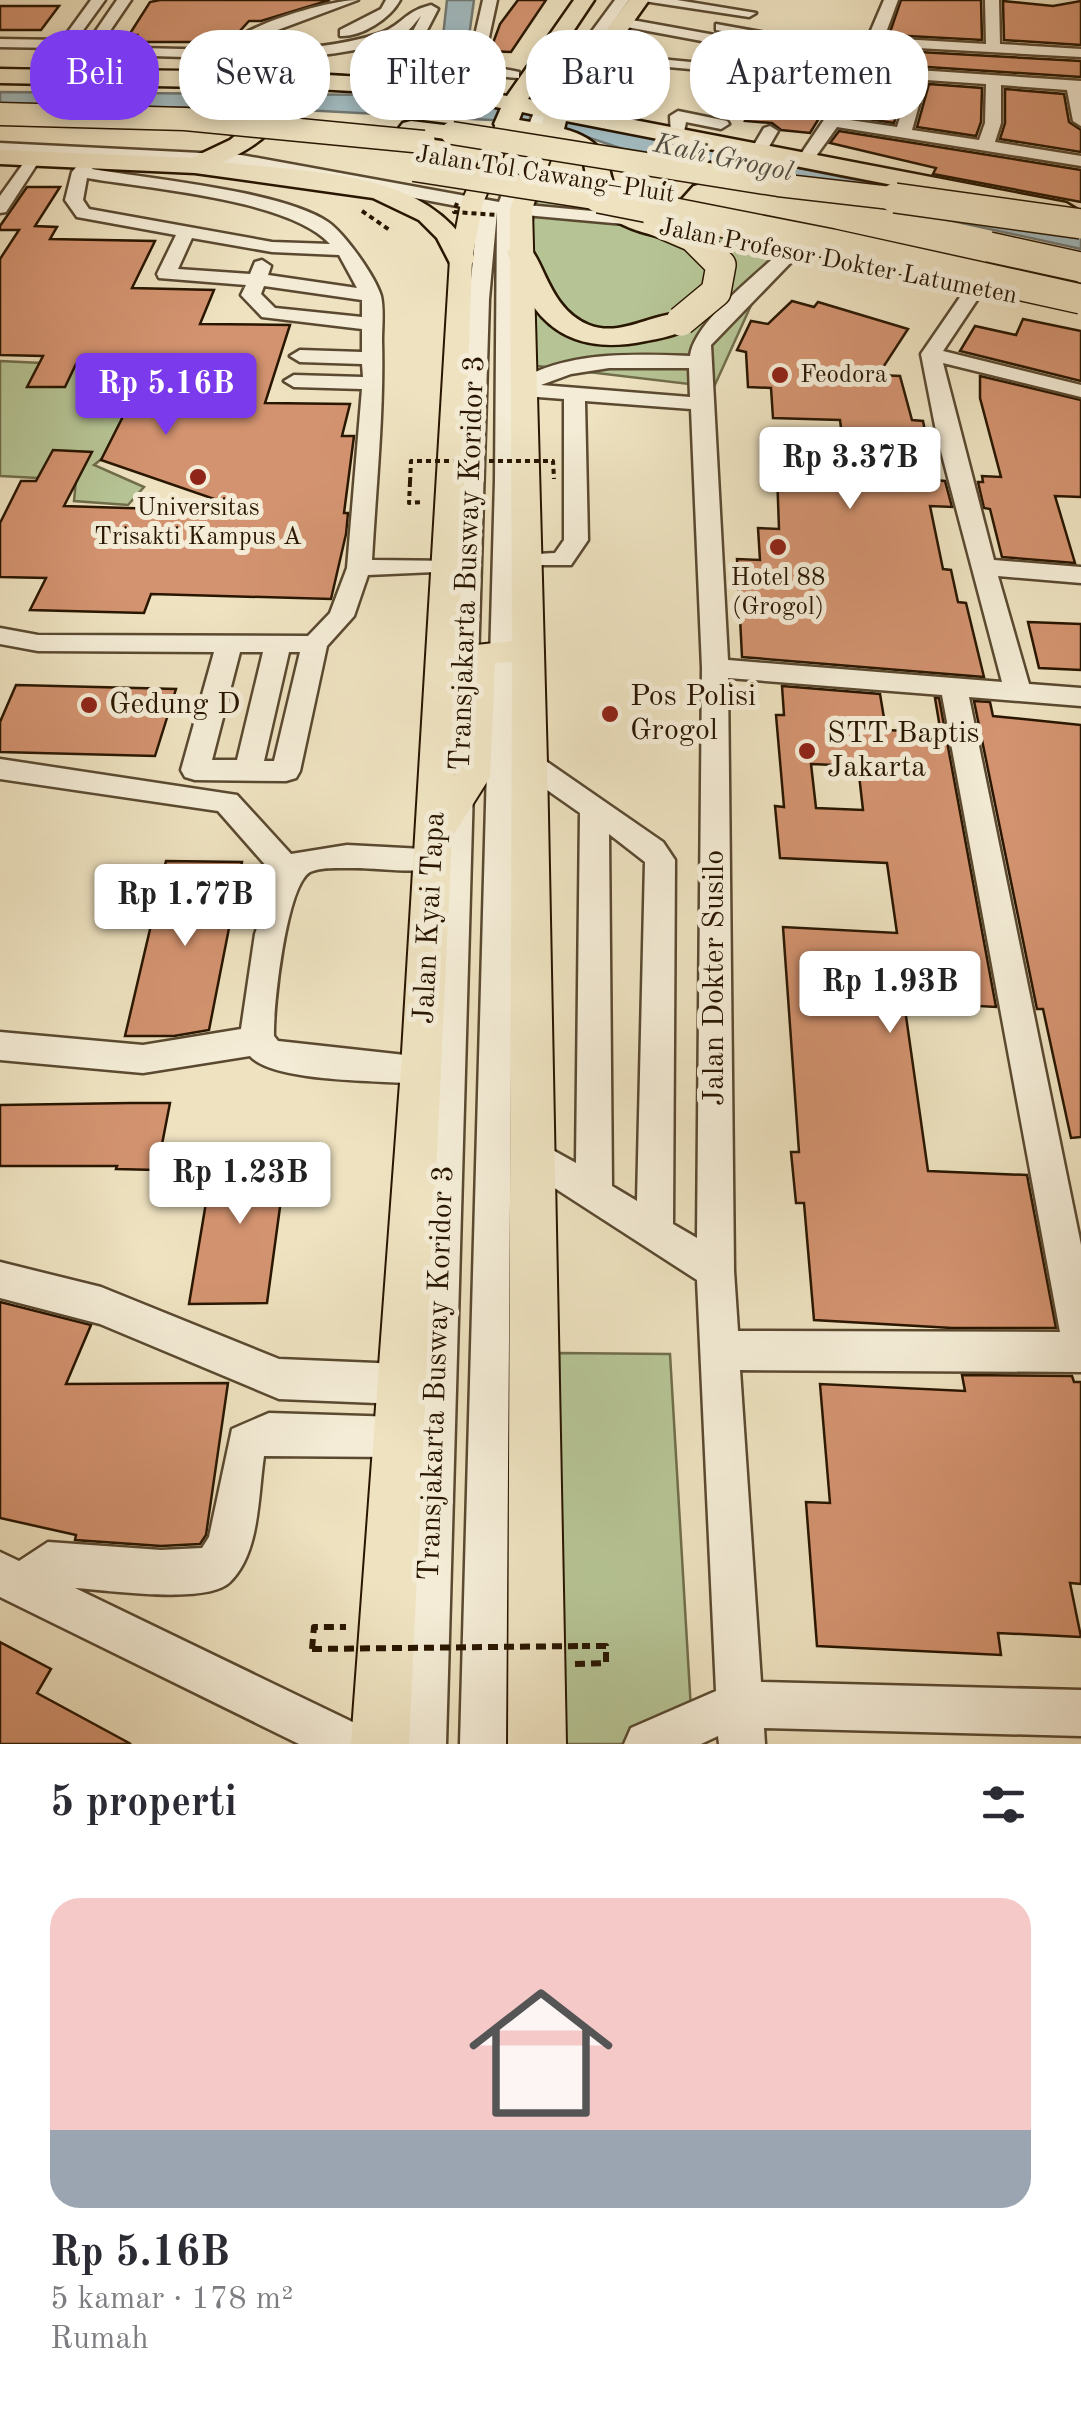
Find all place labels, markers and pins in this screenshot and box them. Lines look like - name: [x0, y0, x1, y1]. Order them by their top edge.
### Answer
- pin: Rp 5.16B: [63, 353, 269, 438]
- place label: Feodora: [800, 363, 887, 388]
- marker: Feodora: [769, 364, 791, 386]
- pin: Rp 3.37B: [747, 427, 953, 512]
- marker: Universitas Trisakti Kampus A: [187, 466, 209, 488]
- place label: Universitas Trisakti Kampus A: [94, 496, 302, 550]
- marker: Hotel 88 (Grogol): [767, 536, 789, 558]
- place label: Hotel 88 (Grogol): [730, 566, 826, 620]
- place label: Pos Polisi Grogol: [630, 682, 756, 746]
- place label: Gedung D: [109, 690, 240, 720]
- marker: Gedung D: [78, 694, 100, 716]
- marker: Pos Polisi Grogol: [599, 703, 621, 725]
- place label: STT Baptis Jakarta: [827, 719, 980, 783]
- marker: STT Baptis Jakarta: [796, 740, 818, 762]
- pin: Rp 1.77B: [82, 864, 288, 949]
- pin: Rp 1.93B: [787, 951, 993, 1036]
- pin: Rp 1.23B: [137, 1142, 343, 1227]

